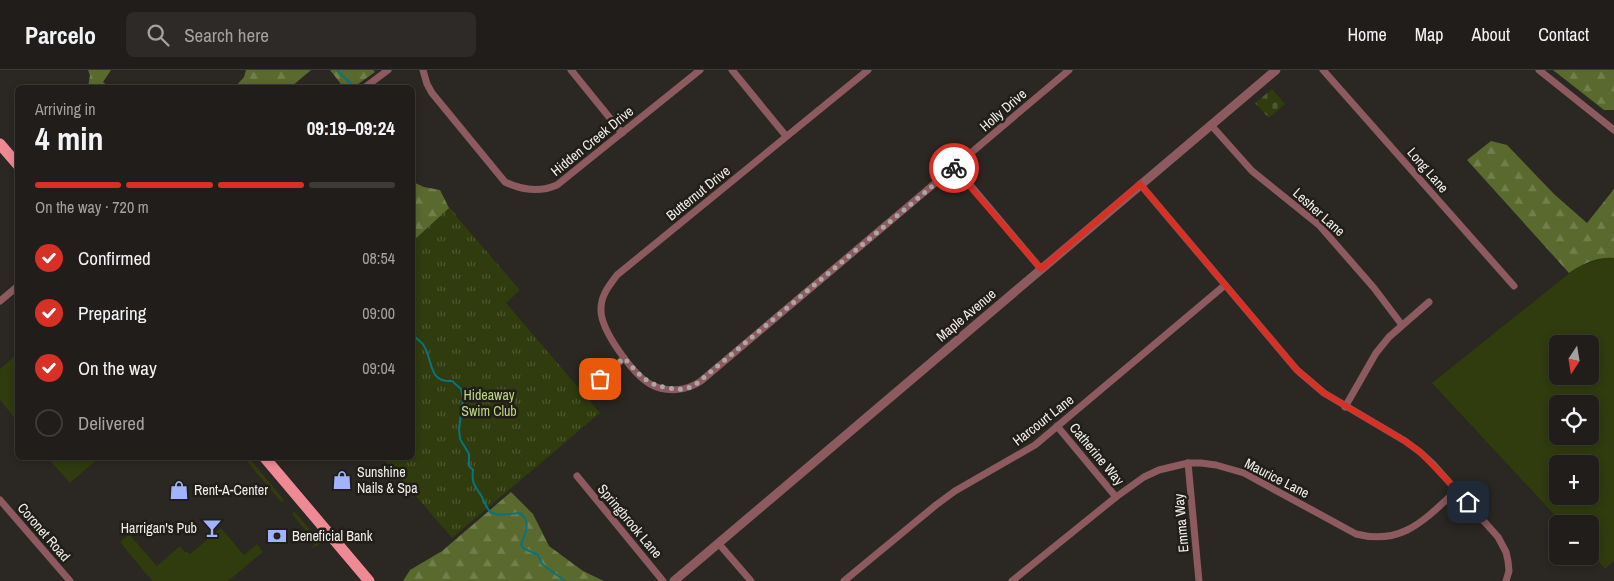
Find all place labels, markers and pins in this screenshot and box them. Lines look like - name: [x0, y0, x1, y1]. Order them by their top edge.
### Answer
- pin: [579, 358, 621, 400]
- place label: Sunshine Nails & Spa: [357, 463, 418, 497]
- shop icon: Sunshine Nails & Spa: [331, 469, 353, 491]
- shop icon: Rent-A-Center: [168, 479, 190, 501]
- place label: Rent-A-Center: [194, 481, 268, 499]
- pin: [1447, 481, 1489, 523]
- bar icon: Harrigan's Pub: [201, 517, 223, 539]
- place label: Harrigan's Pub: [121, 519, 197, 537]
- bank icon: Beneficial Bank: [266, 525, 288, 547]
- place label: Beneficial Bank: [292, 527, 373, 545]

